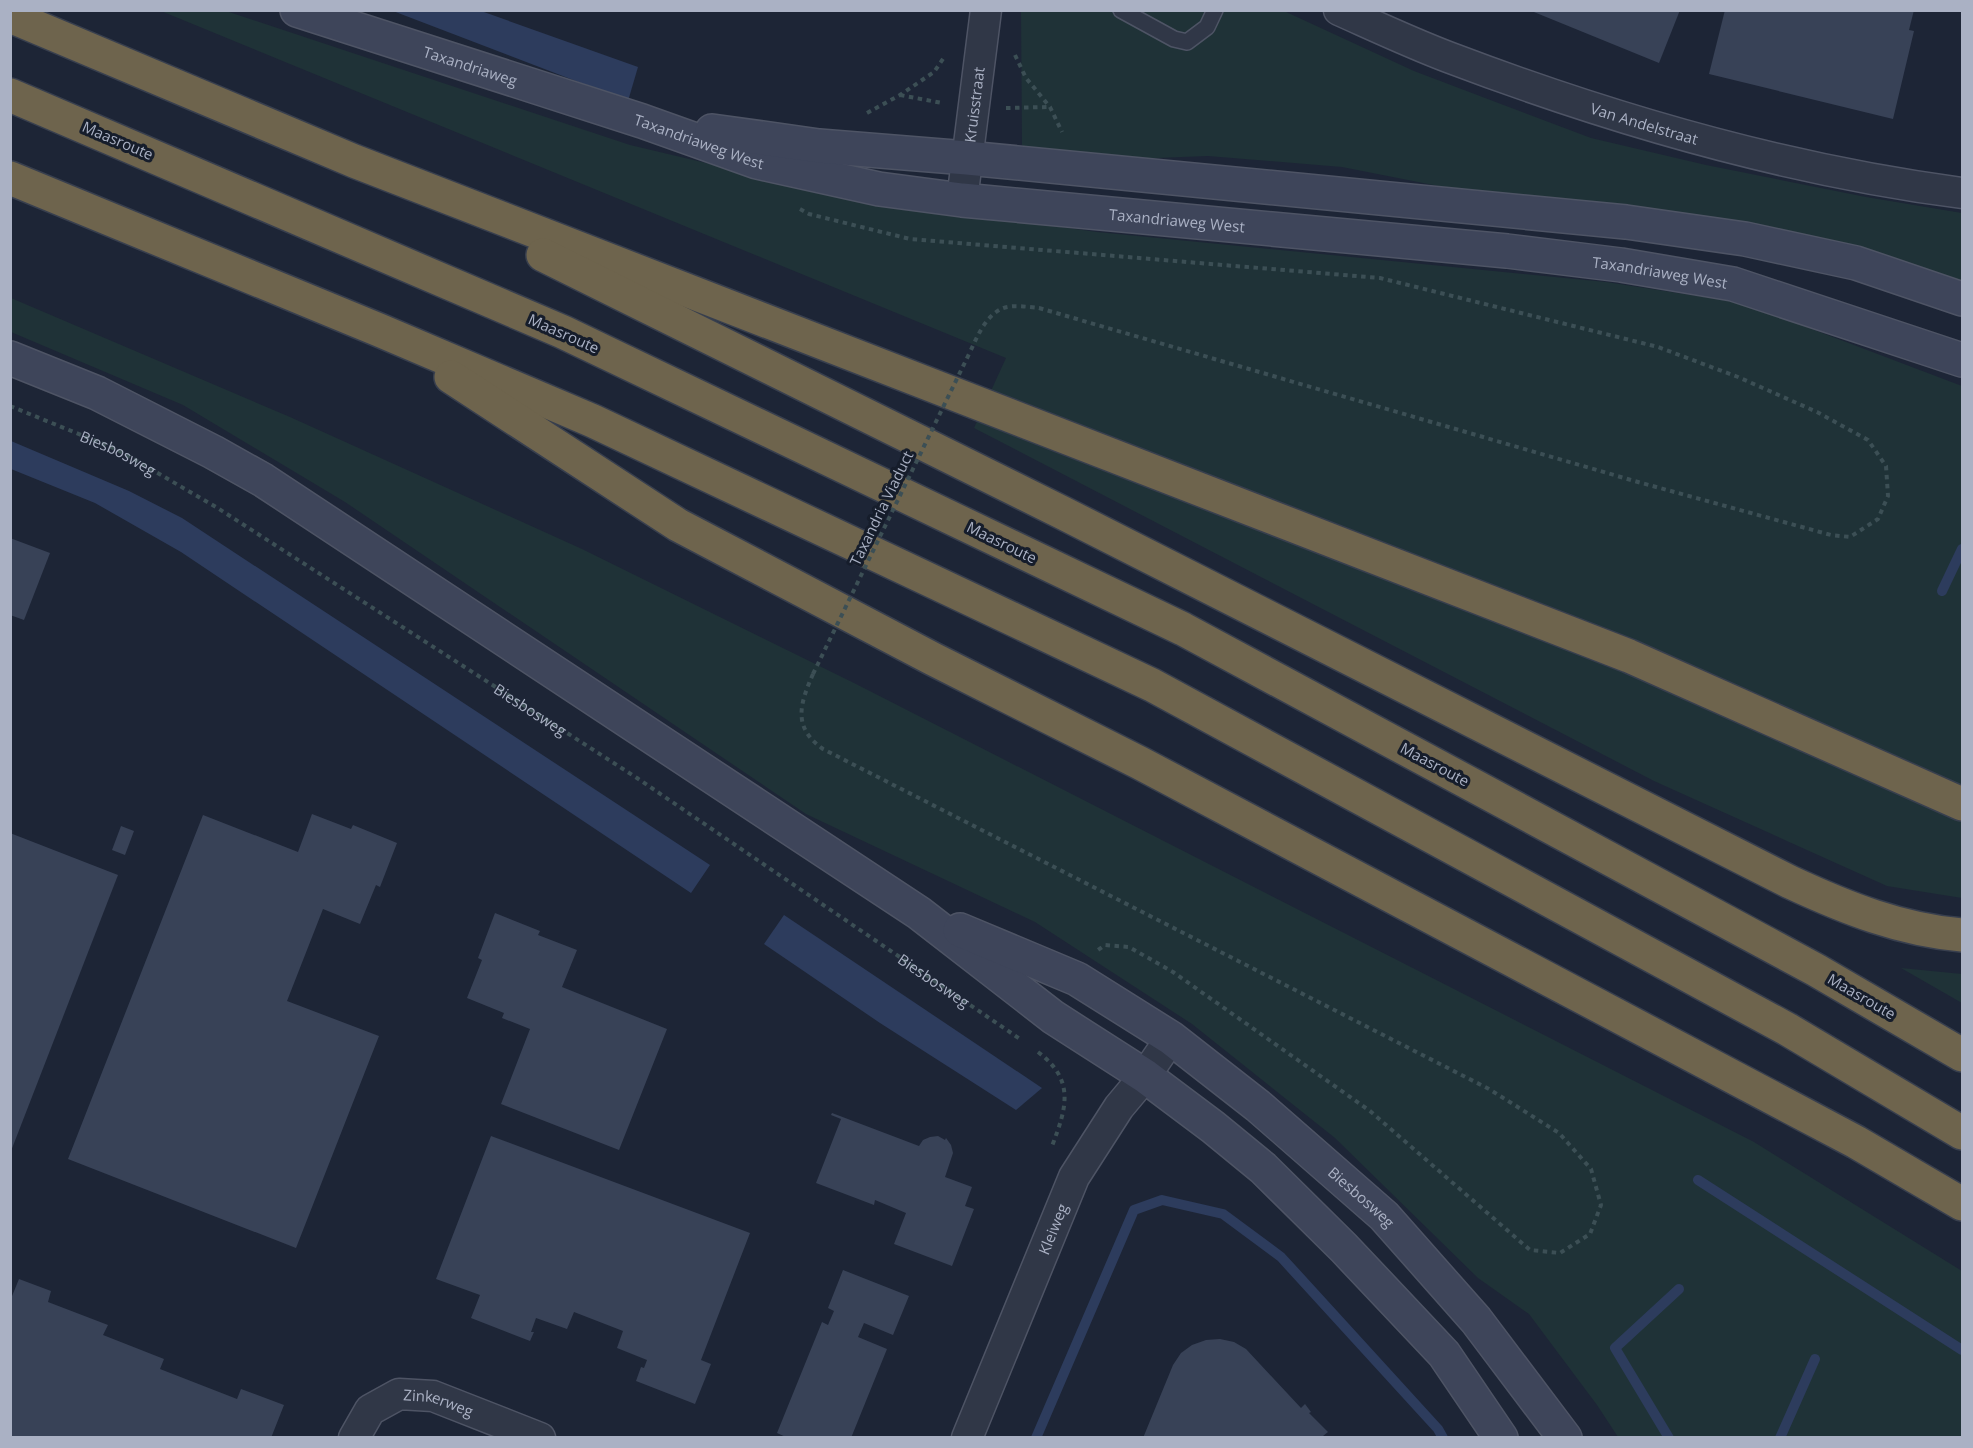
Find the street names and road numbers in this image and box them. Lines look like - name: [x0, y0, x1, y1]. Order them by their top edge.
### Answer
- street label: Taxandriaweg: [421, 41, 520, 90]
- street label: Kruisstraat: [959, 66, 989, 144]
- street label: Van Andelstraat: [1588, 98, 1700, 149]
- street label: Taxandriaweg West: [632, 109, 766, 173]
- street label: Maasroute: [79, 116, 157, 164]
- street label: Taxandriaweg West: [1108, 204, 1246, 236]
- street label: Taxandriaweg West: [1591, 252, 1729, 293]
- street label: Maasroute: [525, 309, 603, 357]
- street label: Biesbosweg: [77, 426, 160, 480]
- street label: Taxandria Viaduct: [845, 447, 917, 569]
- street label: Maasroute: [964, 516, 1040, 568]
- street label: Biesbosweg: [490, 679, 571, 740]
- street label: Maasroute: [1397, 737, 1473, 791]
- street label: Biesbosweg: [894, 949, 974, 1012]
- street label: Maasroute: [1824, 968, 1900, 1024]
- street label: Biesbosweg: [1324, 1162, 1399, 1231]
- street label: Kleiweg: [1033, 1200, 1072, 1257]
- street label: Zinkerweg: [403, 1384, 476, 1421]

